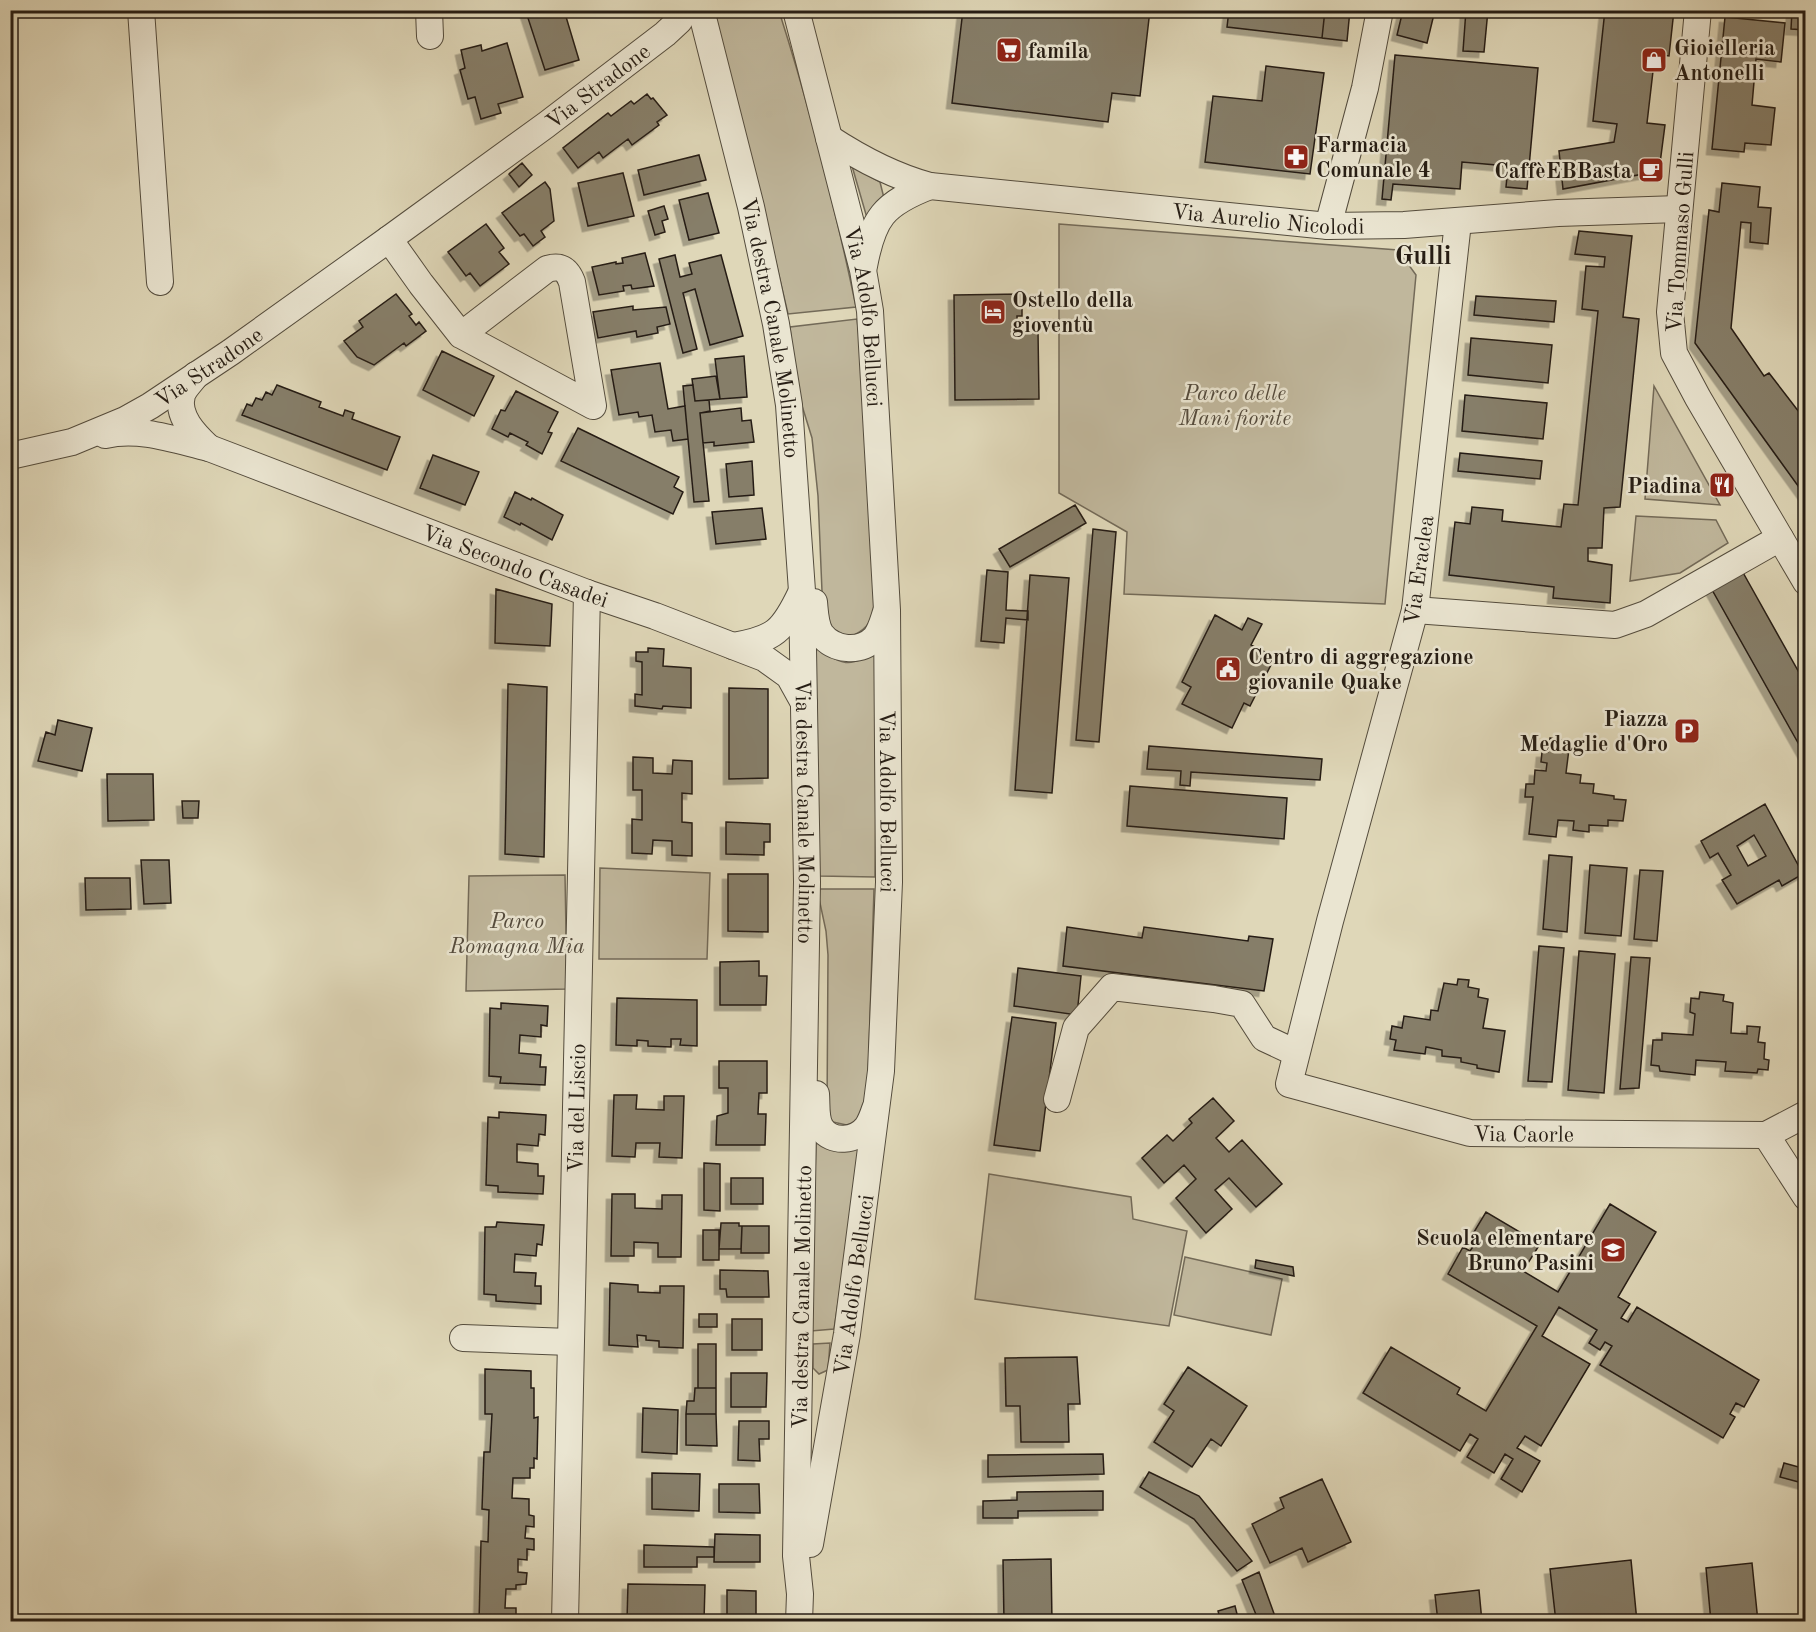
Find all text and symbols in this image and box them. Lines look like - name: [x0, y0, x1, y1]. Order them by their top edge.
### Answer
- supermarket icon: famila: [994, 35, 1024, 65]
- place label: Gioielleria Antonelli: [1674, 38, 1776, 85]
- street label: Via Stradone: [542, 41, 655, 134]
- place label: famila: [1028, 41, 1089, 63]
- shop icon: Gioielleria Antonelli: [1639, 45, 1669, 75]
- place label: Farmacia Comunale 4: [1316, 135, 1431, 182]
- pharmacy icon: Farmacia Comunale 4: [1281, 142, 1311, 172]
- street label: Via Tommaso Gulli: [1664, 151, 1698, 334]
- cafe icon: CaffèEBBasta: [1636, 155, 1666, 185]
- place label: CaffèEBBasta: [1494, 161, 1632, 183]
- street label: Via destra Canale Molinetto: [736, 196, 802, 459]
- street label: Via Aurelio Nicolodi: [1170, 201, 1365, 239]
- street label: Via Adolfo Bellucci: [839, 224, 884, 408]
- district label: Gulli: [1395, 244, 1451, 270]
- place label: Ostello della gioventù: [1012, 290, 1133, 337]
- hotel icon: Ostello della gioventù: [978, 297, 1008, 327]
- street label: Via Stradone: [152, 324, 267, 412]
- park label: Parco delle Mani fiorite: [1178, 383, 1291, 430]
- restaurant icon: Piadina: [1707, 470, 1737, 500]
- place label: Piadina: [1627, 476, 1702, 498]
- street label: Via Eraclea: [1401, 514, 1439, 627]
- street label: Via Secondo Casadei: [419, 522, 611, 612]
- place label: Centro di aggregazione giovanile Quake: [1248, 647, 1474, 694]
- public building icon: Centro di aggregazione giovanile Quake: [1213, 654, 1243, 684]
- street label: Via destra Canale Molinetto: [791, 679, 816, 944]
- place label: Piazza Medaglie d'Oro: [1520, 709, 1668, 756]
- street label: Via Adolfo Bellucci: [875, 710, 898, 893]
- parking icon: Piazza Medaglie d'Oro: [1672, 716, 1702, 746]
- park label: Parco Romagna Mia: [448, 911, 585, 958]
- street label: Via del Liscio: [566, 1043, 590, 1173]
- street label: Via Caorle: [1473, 1124, 1574, 1147]
- street label: Via destra Canale Molinetto: [790, 1165, 816, 1429]
- street label: Via Adolfo Bellucci: [831, 1193, 879, 1377]
- place label: Scuola elementare Bruno Pasini: [1416, 1228, 1594, 1275]
- school or university icon: Scuola elementare Bruno Pasini: [1598, 1235, 1628, 1265]

